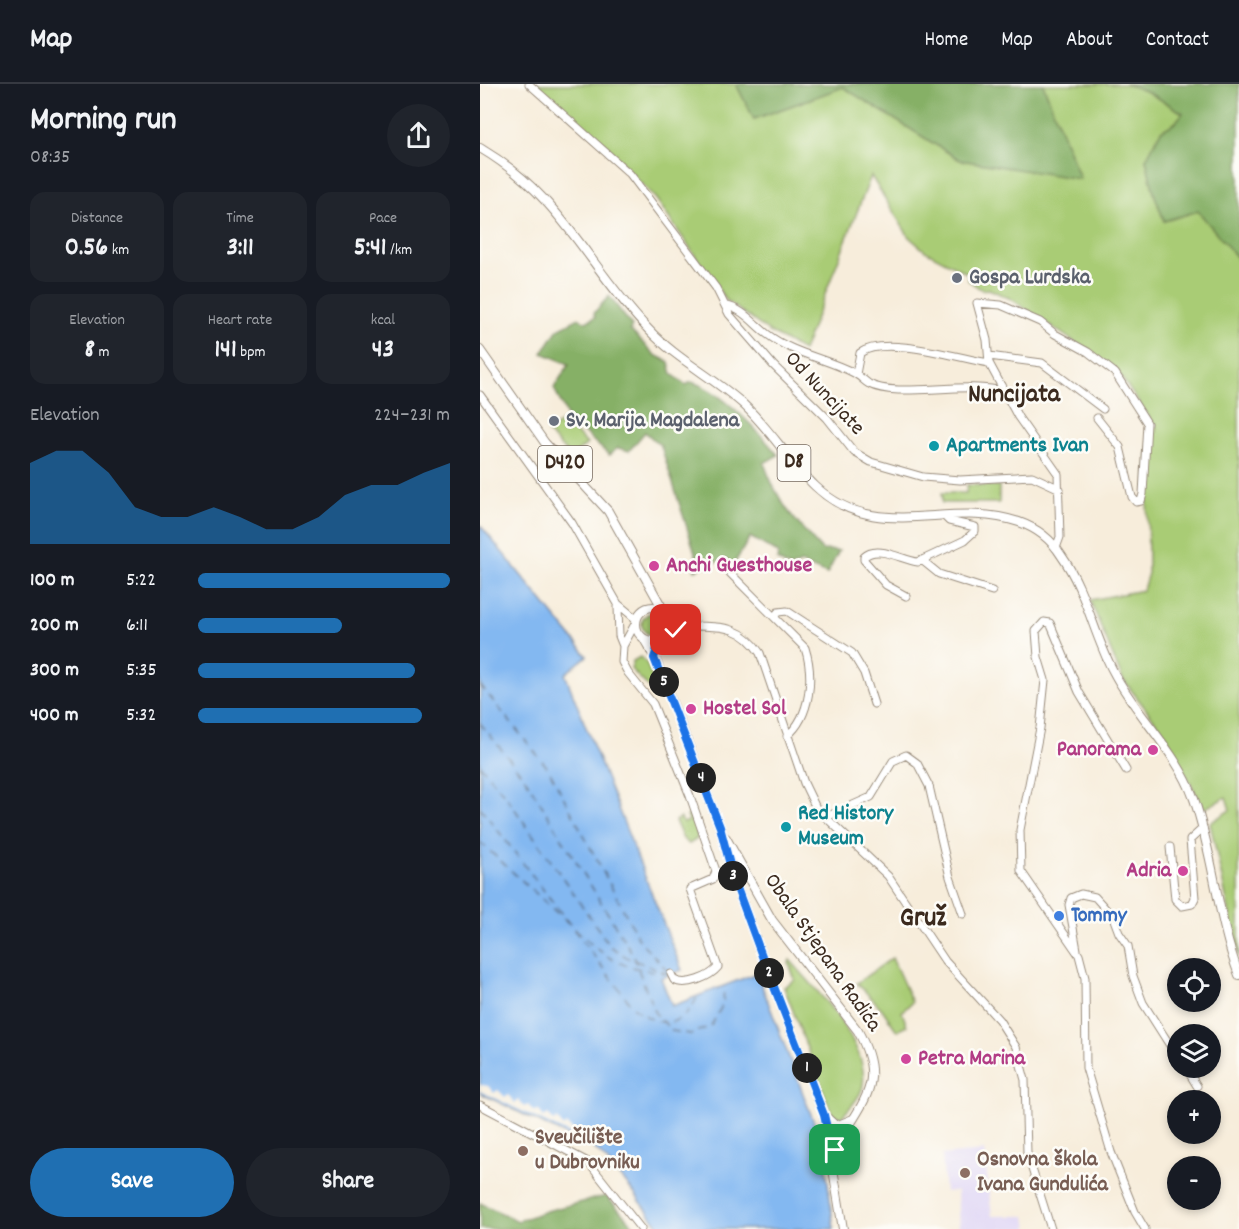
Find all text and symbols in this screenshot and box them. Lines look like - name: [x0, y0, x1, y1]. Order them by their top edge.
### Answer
- text: Map: [30, 21, 72, 61]
- text: Home: [924, 26, 968, 56]
- text: Map: [1001, 26, 1033, 56]
- text: About: [1066, 26, 1113, 56]
- text: Contact: [1146, 26, 1209, 56]
- text: Morning run: [30, 98, 177, 145]
- button: share: [387, 104, 450, 167]
- text: 08:35: [30, 144, 70, 172]
- text: Distance: [71, 207, 123, 230]
- text: Time: [226, 207, 254, 230]
- text: Pace: [369, 207, 397, 230]
- text: 0.56: [65, 230, 108, 267]
- text: 3:11: [226, 230, 254, 267]
- text: 5:41: [354, 230, 387, 267]
- text: km: [108, 239, 129, 262]
- text: /km: [387, 239, 412, 262]
- place label: Gospa Lurdska: [969, 263, 1091, 294]
- marker: Gospa Lurdska: [950, 271, 964, 285]
- text: Elevation: [69, 309, 125, 332]
- text: Heart rate: [208, 309, 272, 332]
- text: kcal: [371, 309, 395, 332]
- text: 8: [84, 332, 95, 369]
- text: 141: [214, 332, 237, 369]
- text: 43: [372, 332, 394, 369]
- text: m: [95, 341, 110, 364]
- text: bpm: [237, 341, 266, 364]
- street label: Od Nuncijate: [777, 345, 871, 443]
- district label: Nuncijata: [968, 377, 1061, 414]
- text: Elevation: [30, 402, 100, 430]
- text: 224–231 m: [374, 402, 450, 430]
- place label: Sv. Marija Magdalena: [566, 406, 740, 437]
- marker: Sv. Marija Magdalena: [547, 414, 561, 428]
- place label: Apartments Ivan: [946, 431, 1089, 462]
- marker: Apartments Ivan: [927, 439, 941, 453]
- road number: D8: [778, 445, 810, 481]
- road number: D420: [538, 446, 592, 482]
- place label: Anchi Guesthouse: [666, 551, 812, 582]
- marker: Anchi Guesthouse: [647, 559, 661, 573]
- text: 100 m: [30, 567, 75, 595]
- text: 5:22: [126, 567, 156, 595]
- pin: [650, 604, 701, 655]
- text: 200 m: [30, 612, 79, 640]
- text: 6:11: [126, 612, 148, 640]
- icon: check: [659, 613, 692, 646]
- text: 300 m: [30, 657, 79, 685]
- text: 5:35: [126, 657, 157, 685]
- pin: 5: [649, 667, 679, 697]
- text: 5: [660, 670, 668, 693]
- place label: Hostel Sol: [703, 694, 787, 725]
- text: 400 m: [30, 702, 78, 730]
- text: 5:32: [126, 702, 156, 730]
- marker: Hostel Sol: [684, 702, 698, 716]
- place label: Panorama: [1057, 735, 1142, 766]
- marker: Panorama: [1146, 743, 1160, 757]
- pin: 4: [686, 763, 716, 793]
- text: 4: [698, 766, 704, 789]
- place label: Red History Museum: [798, 799, 894, 855]
- marker: Red History Museum: [779, 820, 793, 834]
- place label: Adria: [1126, 856, 1172, 887]
- pin: 3: [718, 861, 748, 891]
- text: 3: [729, 864, 737, 887]
- marker: Adria: [1176, 864, 1190, 878]
- street label: Obala Stjepana Radića: [756, 868, 889, 1039]
- district label: Gruž: [900, 900, 946, 940]
- place label: Tommy: [1071, 901, 1128, 932]
- marker: Tommy: [1052, 909, 1066, 923]
- pin: 2: [754, 958, 784, 988]
- map controls: [1167, 958, 1221, 1210]
- button: locate: [1167, 958, 1221, 1012]
- text: 2: [766, 961, 773, 984]
- button: layers: [1167, 1024, 1221, 1078]
- place label: Petra Marina: [918, 1044, 1026, 1075]
- marker: Petra Marina: [899, 1052, 913, 1066]
- pin: 1: [792, 1053, 822, 1083]
- text: 1: [805, 1056, 809, 1079]
- button: +: [1167, 1090, 1221, 1144]
- place label: Sveučilište u Dubrovniku: [535, 1123, 640, 1179]
- pin: [809, 1124, 860, 1175]
- icon: arrive: [818, 1133, 851, 1166]
- marker: Sveučilište u Dubrovniku: [516, 1144, 530, 1158]
- place label: Osnovna škola Ivana Gundulića: [977, 1145, 1108, 1201]
- button: Save: [30, 1148, 234, 1217]
- button: Share: [246, 1148, 450, 1217]
- button: −: [1167, 1156, 1221, 1210]
- marker: Osnovna škola Ivana Gundulića: [958, 1166, 972, 1180]

